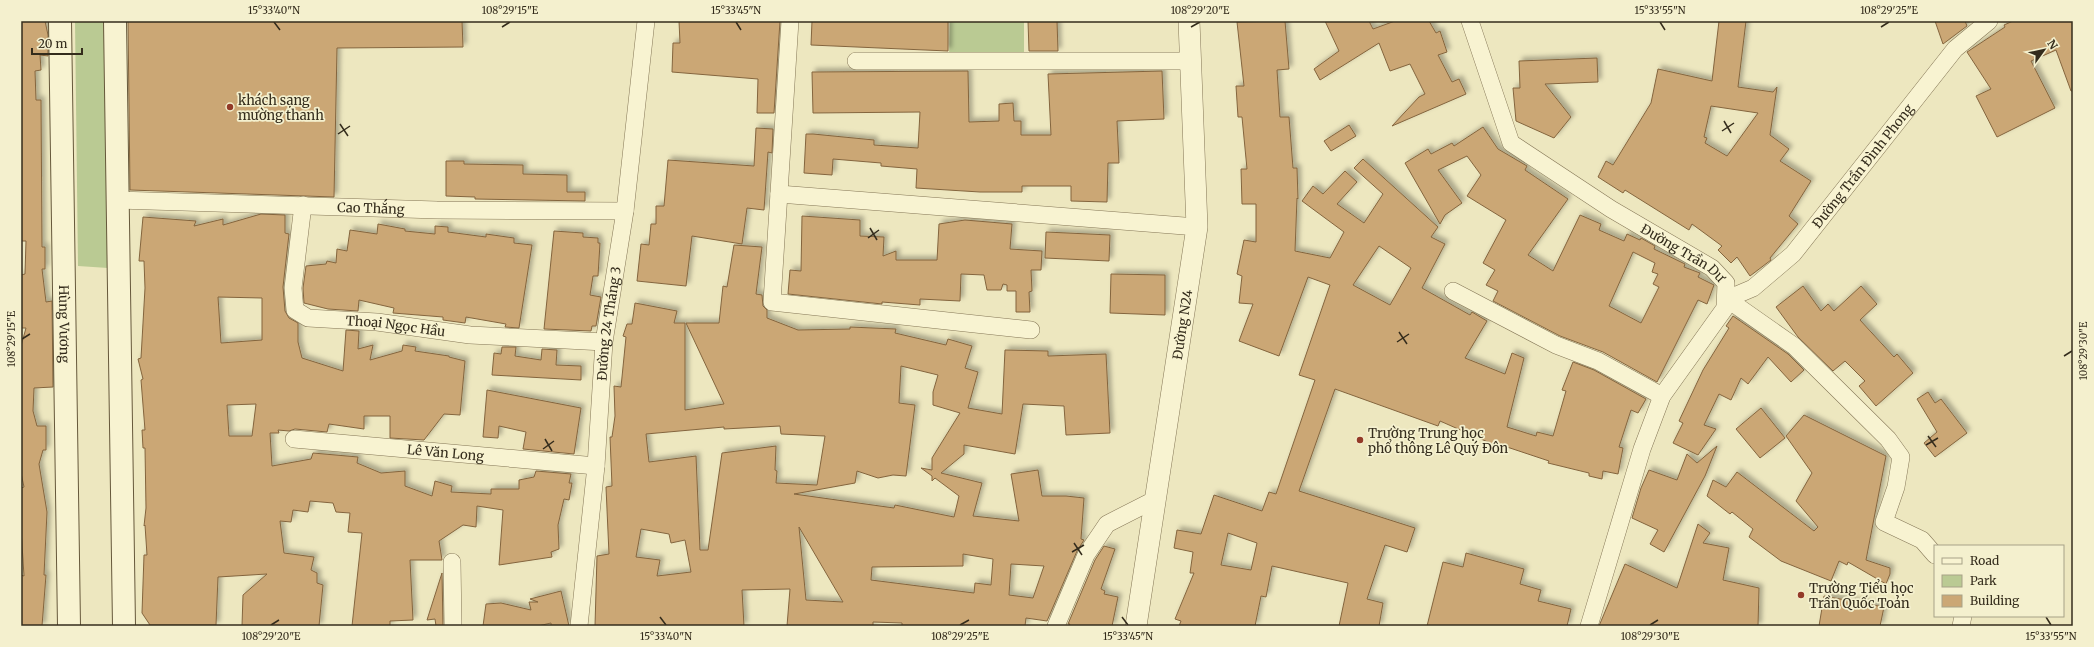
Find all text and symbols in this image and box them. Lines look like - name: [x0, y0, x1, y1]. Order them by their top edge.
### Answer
- text: 15°33'40"N: [248, 4, 300, 17]
- text: 108°29'15"E: [482, 4, 539, 17]
- text: 15°33'45"N: [711, 4, 761, 17]
- text: 108°29'20"E: [1171, 4, 1230, 17]
- text: 15°33'55"N: [1635, 4, 1686, 17]
- text: 108°29'25"E: [1860, 4, 1919, 17]
- scale bar: [32, 30, 82, 56]
- north arrow: [2024, 30, 2064, 70]
- text: 20 m: [38, 36, 67, 51]
- text: N: [2044, 37, 2061, 52]
- place label: khách sạng mường thanh: [238, 92, 324, 124]
- street label: Đường Trần Đình Phong: [1809, 101, 1917, 232]
- marker: khách sạng mường thanh: [225, 102, 235, 112]
- street label: Cao Thắng: [337, 197, 405, 218]
- street label: Đường Trần Dư: [1638, 220, 1730, 287]
- street label: Đường 24 Tháng 3: [594, 265, 625, 381]
- street label: Hùng Vương: [55, 285, 73, 363]
- street label: Đường N24: [1169, 288, 1196, 361]
- text: 108°29'15"E: [5, 310, 18, 367]
- street label: Thoại Ngọc Hầu: [345, 312, 447, 340]
- text: 108°29'30"E: [2077, 321, 2090, 380]
- place label: Trường Trung học phổ thông Lê Quý Đôn: [1368, 425, 1509, 457]
- marker: Trường Trung học phổ thông Lê Quý Đôn: [1355, 435, 1365, 445]
- street label: Lê Văn Long: [406, 441, 485, 465]
- legend: [1934, 545, 2064, 617]
- text: Road: [1970, 553, 1999, 568]
- text: Park: [1970, 573, 1997, 588]
- place label: Trường Tiểu học Trần Quốc Toản: [1809, 579, 1914, 612]
- marker: Trường Tiểu học Trần Quốc Toản: [1796, 590, 1806, 600]
- text: Building: [1970, 593, 2020, 608]
- text: 108°29'20"E: [242, 630, 301, 643]
- text: 15°33'40"N: [640, 630, 692, 643]
- text: 108°29'25"E: [931, 630, 990, 643]
- text: 15°33'45"N: [1103, 630, 1153, 643]
- text: 108°29'30"E: [1621, 630, 1680, 643]
- text: 15°33'55"N: [2026, 630, 2077, 643]

